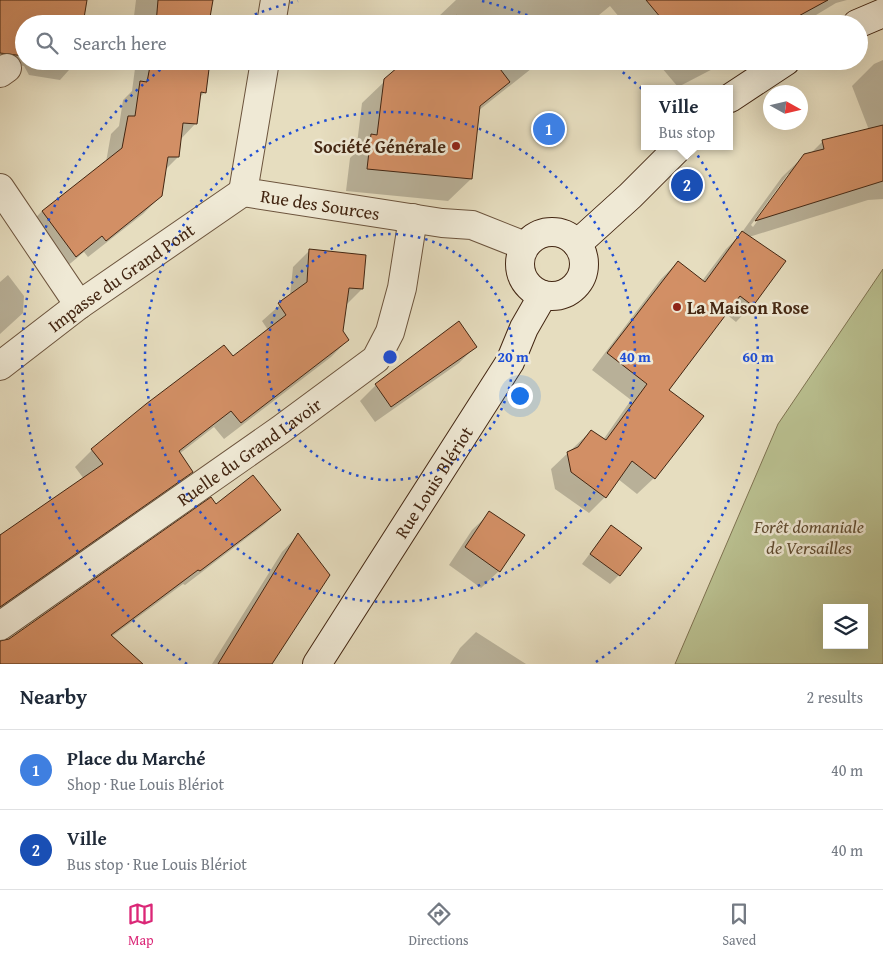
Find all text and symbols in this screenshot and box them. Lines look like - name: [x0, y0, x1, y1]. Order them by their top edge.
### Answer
- search box: [15, 15, 868, 70]
- icon: search: [33, 29, 61, 57]
- text: Search here: [73, 29, 167, 57]
- popup: [641, 85, 733, 150]
- north arrow: [763, 85, 808, 130]
- text: Ville: [659, 92, 699, 120]
- pin: 1: [533, 110, 565, 148]
- text: Bus stop: [659, 120, 715, 144]
- place label: Société Générale: [314, 133, 446, 160]
- marker: Société Générale: [450, 140, 462, 152]
- pin: 2: [671, 166, 703, 204]
- street label: Rue des Sources: [259, 181, 382, 227]
- street label: Impasse du Grand Pont: [42, 216, 200, 338]
- place label: La Maison Rose: [687, 294, 809, 321]
- marker: La Maison Rose: [671, 301, 683, 313]
- text: 20 m: [497, 346, 529, 367]
- text: 40 m: [619, 346, 651, 367]
- text: 60 m: [742, 346, 774, 367]
- centre of rings: [381, 348, 399, 366]
- your location: [507, 383, 533, 409]
- street label: Ruelle du Grand Lavoir: [171, 390, 327, 512]
- street label: Rue Louis Blériot: [387, 420, 480, 543]
- park label: Forêt domaniale de Versailles: [753, 513, 864, 561]
- map controls: [823, 604, 868, 649]
- button: layers: [823, 604, 868, 649]
- text: Nearby: [20, 681, 87, 712]
- text: 2 results: [806, 685, 863, 709]
- text: Place du Marché: [67, 744, 206, 772]
- text: 1: [32, 758, 40, 782]
- text: 40 m: [831, 758, 863, 782]
- text: Shop · Rue Louis Blériot: [67, 772, 224, 796]
- text: Ville: [67, 824, 107, 852]
- text: 2: [32, 838, 40, 862]
- text: 40 m: [831, 838, 863, 862]
- text: Bus stop · Rue Louis Blériot: [67, 852, 247, 876]
- tab: Map: [127, 900, 155, 950]
- tab: Directions: [408, 900, 469, 950]
- tab: Saved: [722, 900, 756, 950]

